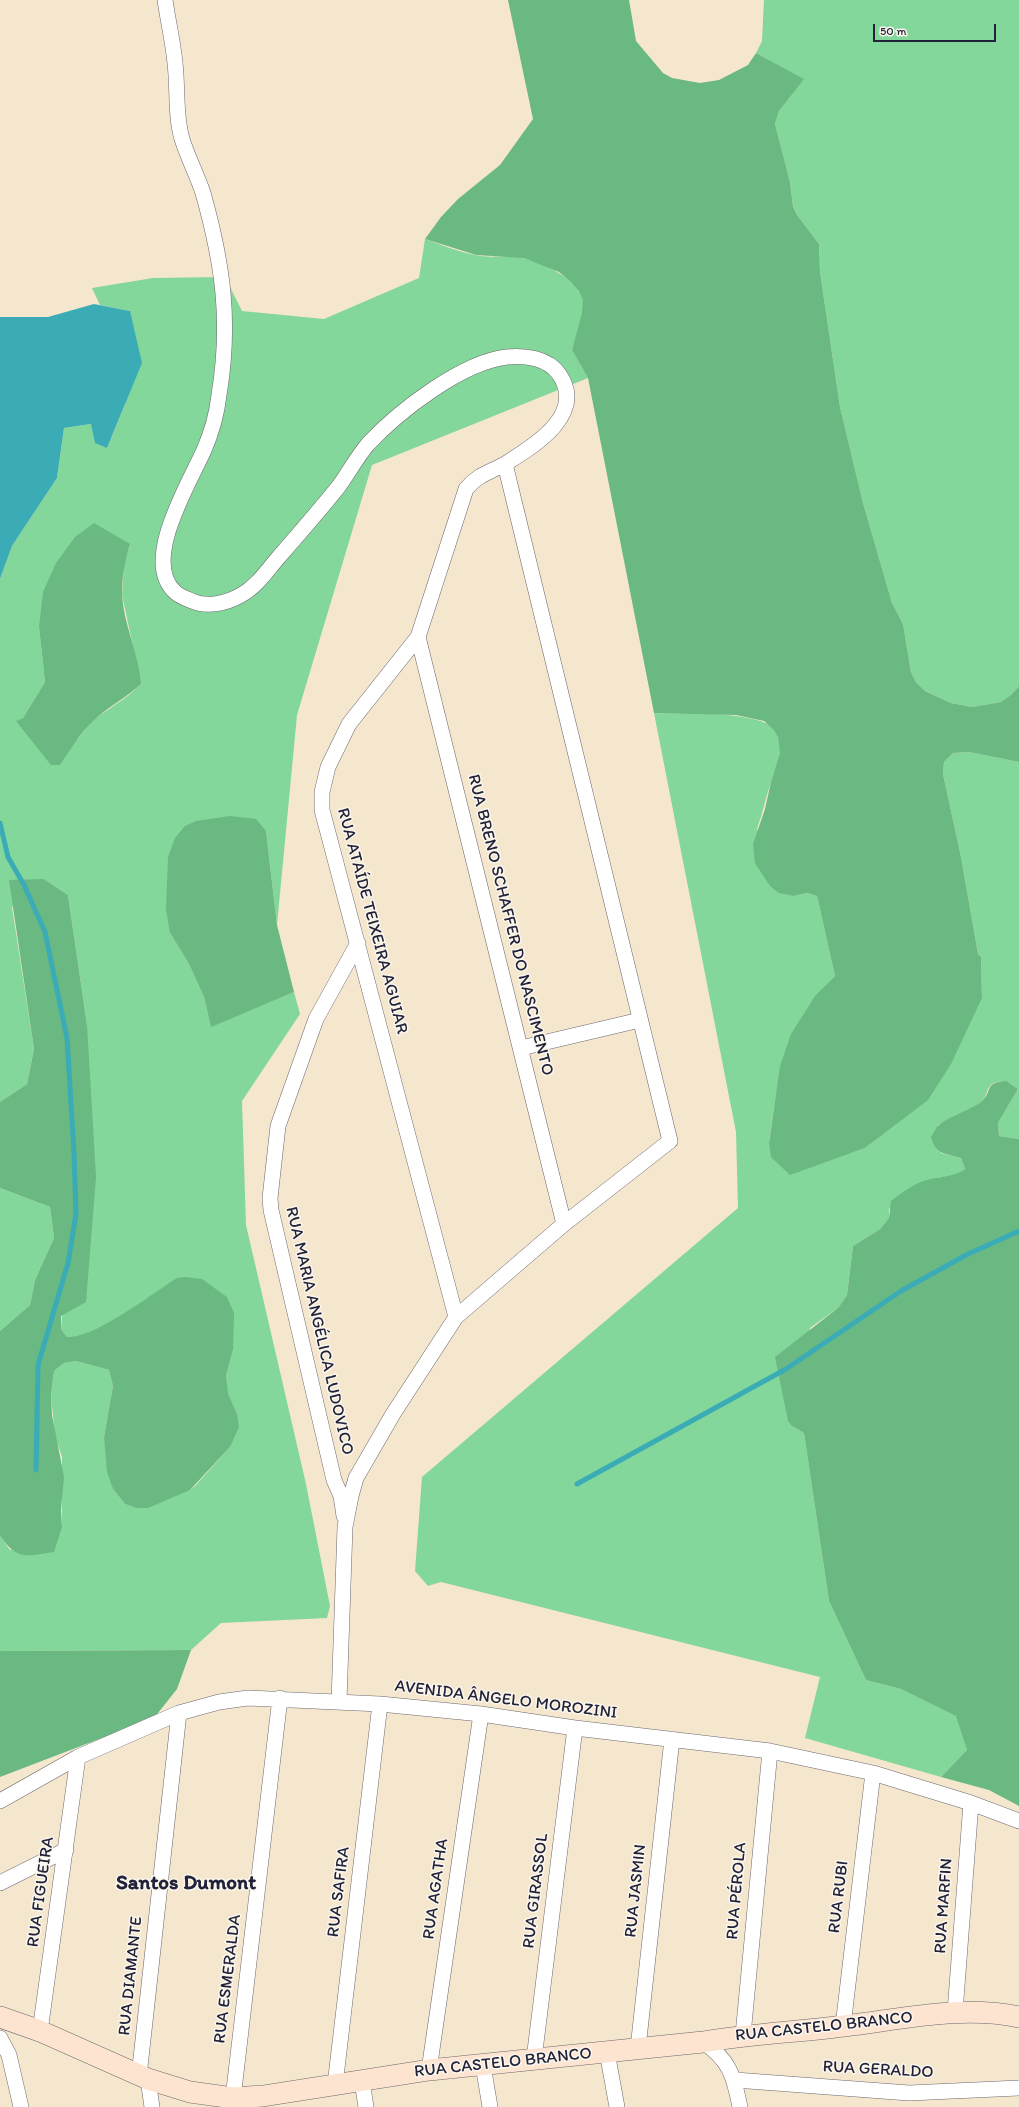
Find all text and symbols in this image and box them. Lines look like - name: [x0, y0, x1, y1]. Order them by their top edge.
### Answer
- scale bar: [875, 16, 998, 42]
- text: 50 m: [880, 24, 906, 38]
- street label: RUA BRENO SCHAFFER DO NASCIMENTO: [463, 772, 557, 1078]
- street label: RUA ATAÍDE TEIXEIRA AGUIAR: [332, 806, 412, 1036]
- street label: RUA MARIA ANGÉLICA LUDOVICO: [280, 1205, 358, 1457]
- street label: AVENIDA ÂNGELO MOROZINI: [394, 1676, 618, 1724]
- street label: RUA GIRASSOL: [519, 1832, 553, 1950]
- street label: RUA FIGUEIRA: [23, 1835, 59, 1949]
- street label: RUA AGATHA: [419, 1837, 453, 1941]
- street label: RUA PÉROLA: [723, 1841, 751, 1941]
- street label: RUA JASMIN: [621, 1843, 651, 1939]
- street label: RUA SAFIRA: [323, 1845, 355, 1939]
- street label: RUA MARFIN: [930, 1858, 958, 1954]
- street label: RUA RUBI: [824, 1860, 854, 1934]
- district label: Santos Dumont: [116, 1871, 256, 1897]
- street label: RUA ESMERALDA: [210, 1913, 246, 2045]
- street label: RUA DIAMANTE: [115, 1915, 147, 2037]
- street label: RUA CASTELO BRANCO: [734, 2008, 914, 2046]
- street label: RUA CASTELO BRANCO: [413, 2044, 593, 2082]
- street label: RUA GERALDO: [822, 2057, 934, 2083]

